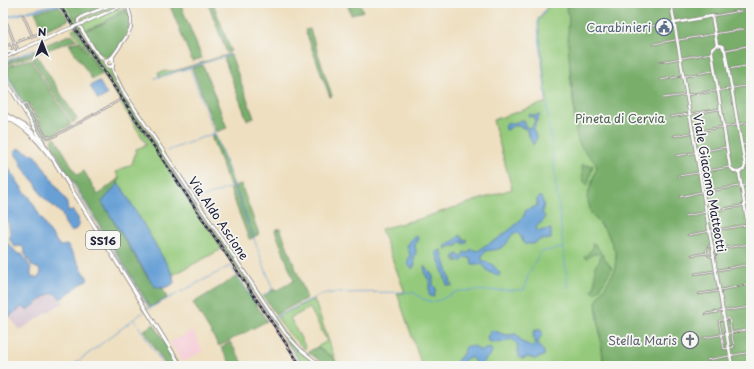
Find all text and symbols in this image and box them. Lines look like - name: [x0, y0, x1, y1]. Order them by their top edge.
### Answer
- public building icon: Carabinieri: [654, 17, 674, 37]
- place label: Carabinieri: [586, 18, 651, 36]
- north arrow: [22, 22, 62, 62]
- text: N: [38, 23, 47, 40]
- park label: Pineta di Cervia: [575, 109, 666, 127]
- street label: Viale Giacomo Matteotti: [689, 112, 731, 254]
- street label: Via Aldo Ascione: [184, 173, 254, 263]
- road number: SS16: [86, 231, 120, 249]
- church icon: Stella Maris: [680, 330, 700, 350]
- place label: Stella Maris: [608, 331, 678, 349]

